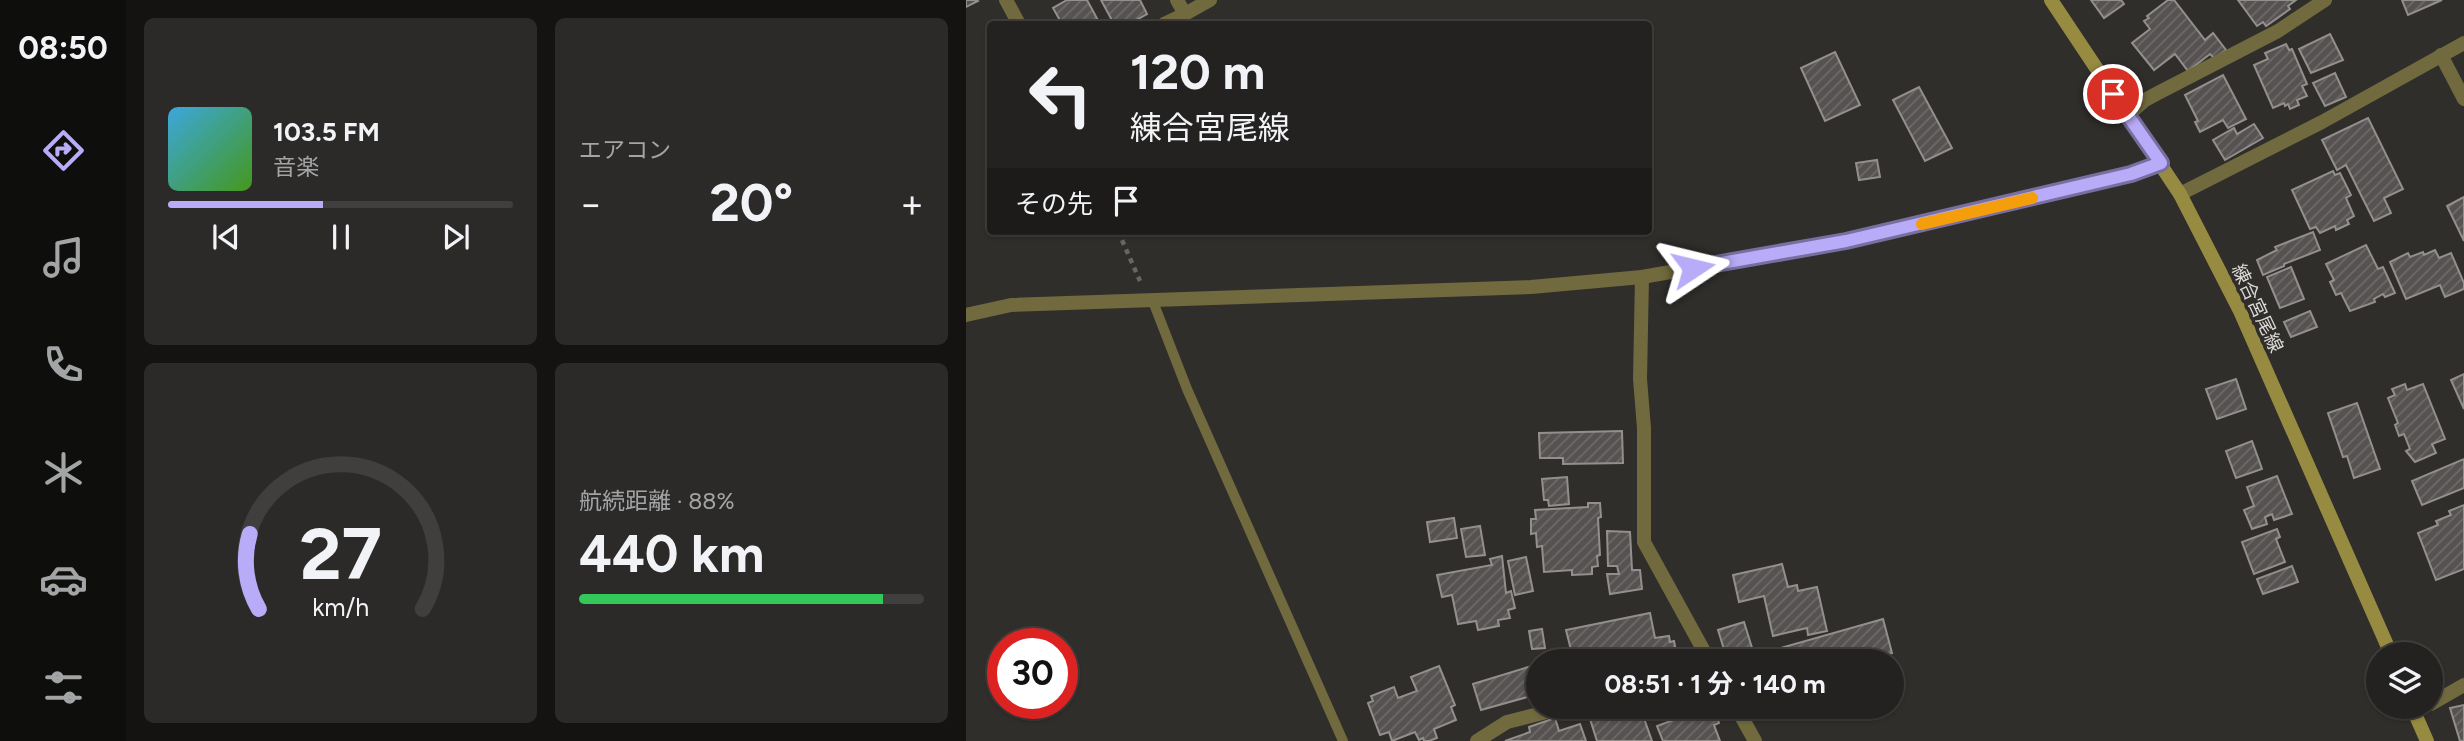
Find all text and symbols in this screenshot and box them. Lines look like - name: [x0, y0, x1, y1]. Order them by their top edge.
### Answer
- text: 08:50: [18, 29, 108, 67]
- text: 120 m: [1130, 42, 1265, 101]
- icon: left: [1015, 49, 1106, 140]
- pin: [2083, 64, 2143, 124]
- icon: arrive: [2094, 75, 2132, 113]
- text: 練合宮尾線: [1130, 109, 1290, 147]
- text: 103.5 FM: [273, 116, 380, 148]
- icon: directions: [39, 126, 88, 175]
- text: エアコン: [579, 136, 671, 164]
- text: 音楽: [273, 153, 319, 181]
- text: 20°: [710, 172, 793, 234]
- text: −: [579, 181, 603, 227]
- text: +: [900, 181, 924, 227]
- icon: arrive: [1107, 182, 1145, 220]
- text: その先: [1015, 188, 1093, 220]
- icon: previous: [207, 218, 245, 256]
- icon: pause: [322, 218, 360, 256]
- icon: next: [437, 218, 475, 256]
- position arrow: [1656, 231, 1730, 305]
- icon: music: [39, 233, 88, 282]
- street label: 練合宮尾線: [2227, 260, 2288, 356]
- icon: phone: [39, 340, 88, 389]
- icon: climate: [39, 448, 88, 497]
- text: 航続距離 · 88%: [579, 487, 735, 515]
- text: 27: [299, 510, 382, 597]
- text: 440 km: [579, 523, 764, 585]
- icon: car: [39, 555, 88, 604]
- text: km/h: [312, 592, 369, 622]
- speed limit sign: 30: [987, 628, 1078, 719]
- map controls: [2366, 642, 2443, 719]
- button: layers: [2366, 642, 2443, 719]
- icon: filters: [39, 663, 88, 712]
- text: 08:51 · 1 分 · 140 m: [1604, 668, 1826, 700]

